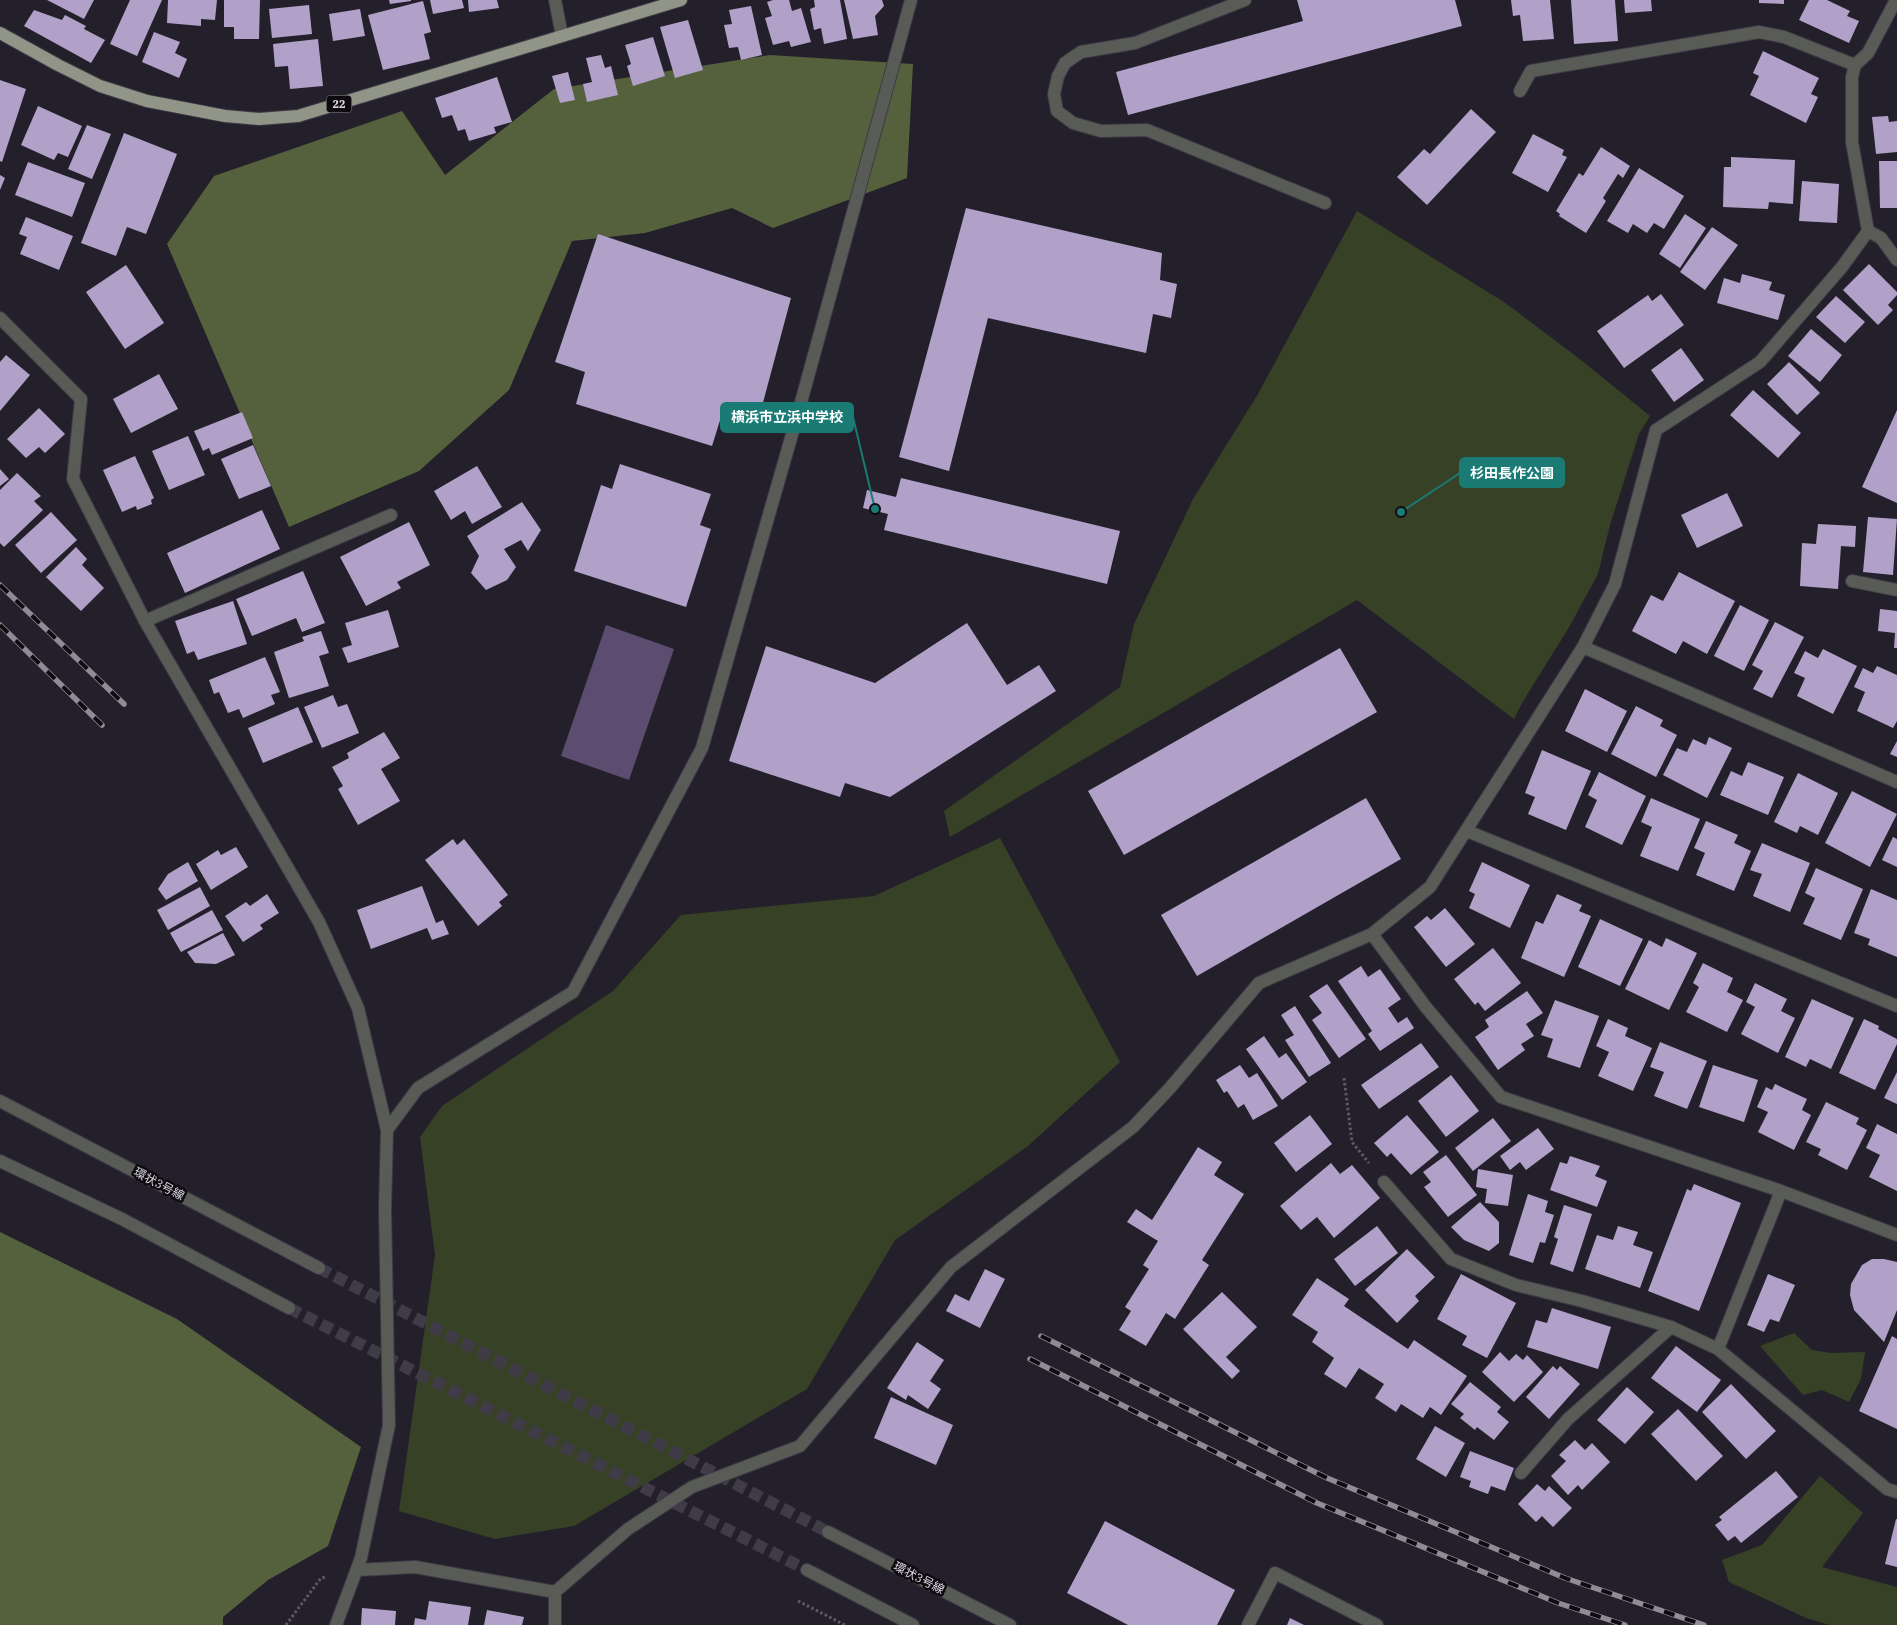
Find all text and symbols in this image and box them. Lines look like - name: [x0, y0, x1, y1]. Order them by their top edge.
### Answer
- road number: 22: [326, 96, 352, 112]
- callout: 横浜市立浜中学校: [721, 403, 853, 432]
- text: 横浜市立浜中学校: [731, 408, 843, 426]
- callout: 杉田長作公園: [1460, 458, 1564, 487]
- text: 杉田長作公園: [1470, 464, 1554, 482]
- street label: 環状3号線: [131, 1164, 187, 1203]
- street label: 環状3号線: [891, 1558, 947, 1597]

